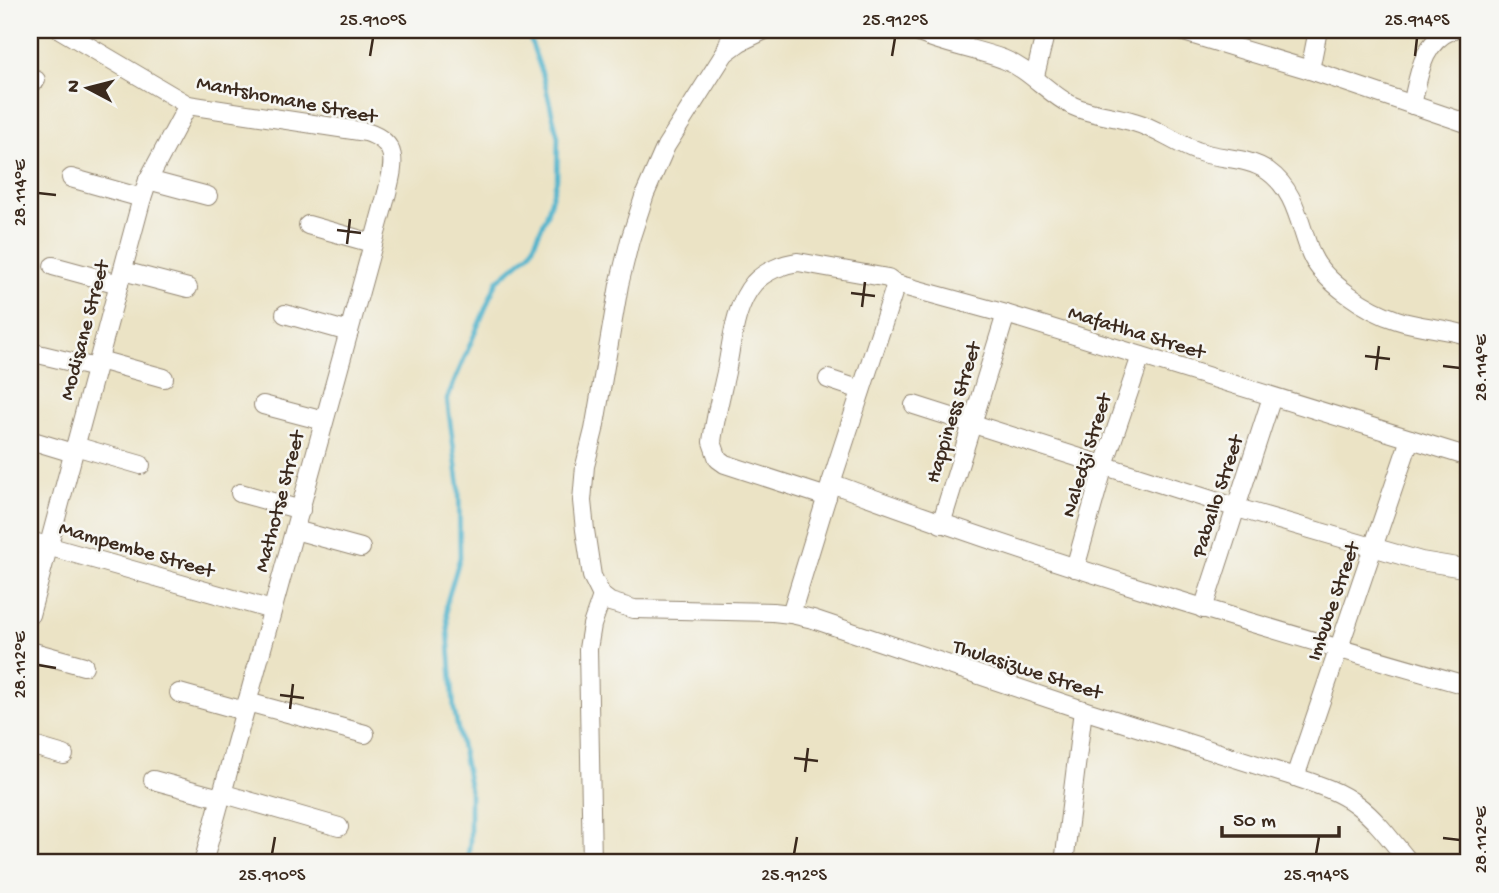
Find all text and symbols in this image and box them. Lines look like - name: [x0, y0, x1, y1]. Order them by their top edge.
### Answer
- text: 25.910°S: [340, 11, 407, 32]
- text: 25.912°S: [862, 11, 928, 32]
- text: 25.914°S: [1384, 11, 1450, 32]
- north arrow: [52, 52, 122, 122]
- street label: Mantshomane Street: [194, 72, 381, 132]
- text: N: [62, 79, 87, 94]
- text: 28.114°E: [11, 159, 32, 226]
- street label: Modisane Street: [56, 256, 118, 403]
- street label: Mafatlha Street: [1065, 302, 1210, 368]
- text: 28.114°E: [1472, 334, 1493, 401]
- street label: Happiness Street: [922, 337, 989, 487]
- street label: Naledzi Street: [1058, 389, 1120, 521]
- street label: Mathotse Street: [251, 426, 313, 575]
- street label: Paballo Street: [1187, 430, 1252, 562]
- street label: Mampembe Street: [56, 517, 219, 586]
- street label: Imbube Street: [1303, 537, 1368, 665]
- text: 28.112°E: [11, 631, 32, 699]
- street label: Thulasizwe Street: [948, 635, 1107, 708]
- scale bar: [1222, 795, 1340, 839]
- text: 28.112°E: [1472, 806, 1493, 874]
- text: 50 m: [1233, 810, 1276, 835]
- text: 25.910°S: [239, 866, 306, 887]
- text: 25.912°S: [761, 866, 827, 887]
- text: 25.914°S: [1283, 866, 1349, 887]

